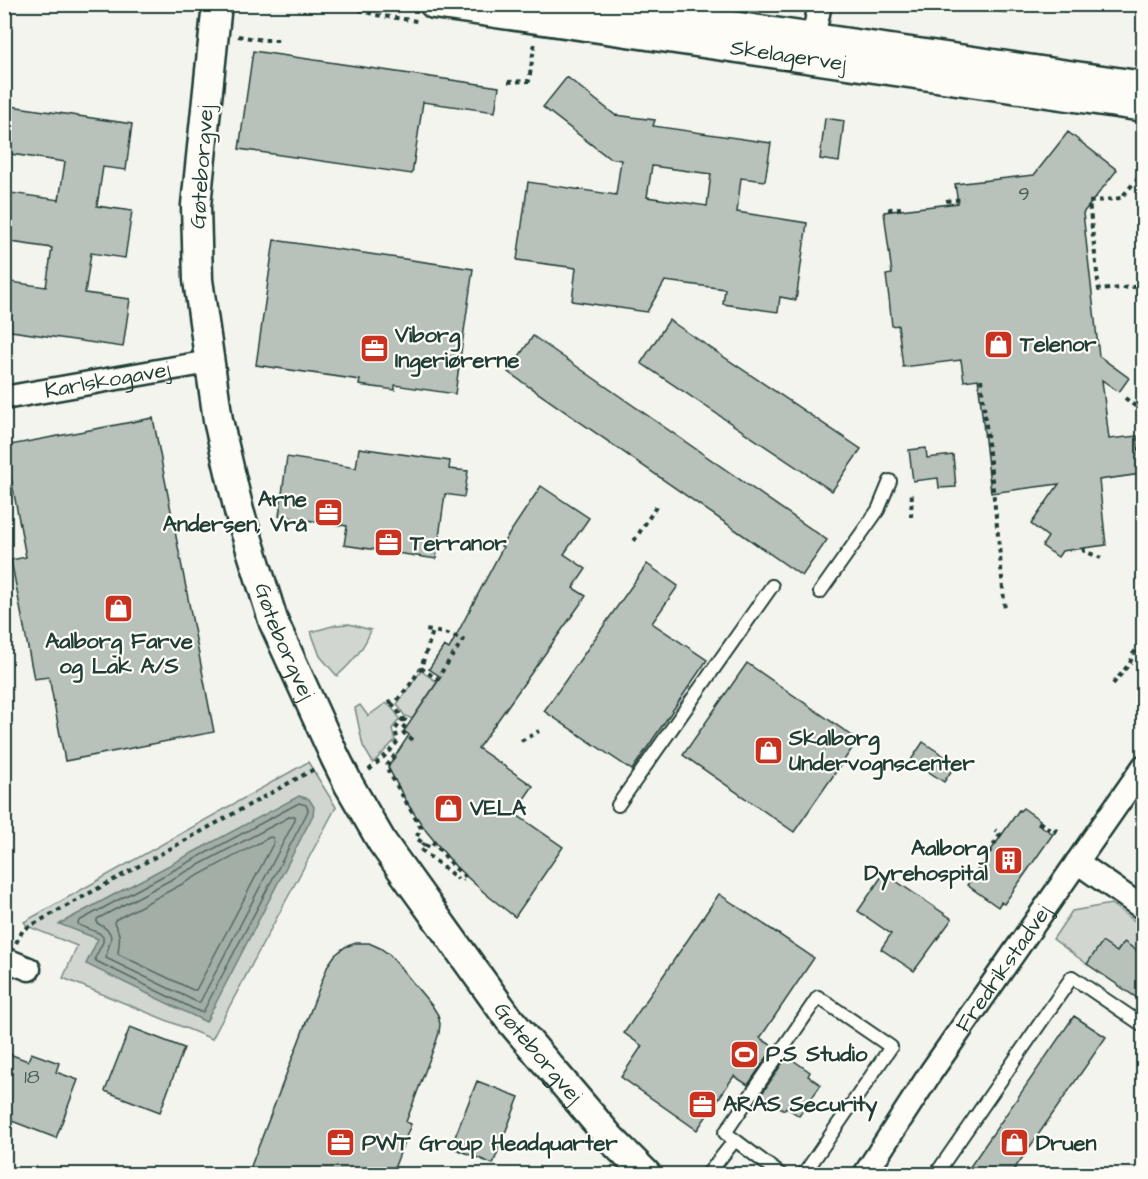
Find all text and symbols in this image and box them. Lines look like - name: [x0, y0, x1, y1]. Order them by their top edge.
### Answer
- street label: Skelagervej: [728, 32, 848, 79]
- street label: Gøteborgvej: [182, 104, 223, 230]
- house number: 9: [1018, 180, 1030, 208]
- place label: Viborg Ingeriørerne: [394, 320, 520, 377]
- shop icon: Telenor: [983, 328, 1015, 360]
- place label: Telenor: [1019, 329, 1097, 360]
- office icon: Viborg Ingeriørerne: [358, 332, 390, 364]
- street label: Karlskogavej: [42, 354, 173, 406]
- place label: Arne Andersen, Vrå: [163, 484, 308, 540]
- office icon: Arne Andersen, Vrå: [312, 496, 344, 528]
- office icon: Terranor: [373, 527, 405, 559]
- place label: Terranor: [409, 528, 507, 559]
- street label: Gøteborgvej: [247, 579, 322, 705]
- shop icon: Aalborg Farve og Lak A/S: [103, 593, 135, 625]
- place label: Aalborg Farve og Lak A/S: [45, 626, 193, 683]
- place label: Skalborg Undervognscenter: [788, 723, 975, 780]
- shop icon: Skalborg Undervognscenter: [752, 735, 784, 767]
- shop icon: VELA: [433, 792, 465, 824]
- place label: VELA: [469, 793, 527, 824]
- place label: Aalborg Dyrehospital: [864, 833, 989, 891]
- building icon: Aalborg Dyrehospital: [993, 845, 1025, 877]
- street label: Fredrikstadvej: [948, 898, 1059, 1038]
- street label: Gøteborgvej: [486, 996, 590, 1110]
- sports icon: P.S Studio: [729, 1038, 761, 1070]
- place label: P.S Studio: [766, 1039, 868, 1070]
- house number: 18: [24, 1063, 40, 1091]
- office icon: ARAS Security: [686, 1088, 718, 1120]
- place label: ARAS Security: [723, 1089, 878, 1122]
- office icon: PWT Group Headquarter: [325, 1127, 357, 1159]
- shop icon: Druen: [999, 1127, 1031, 1159]
- place label: PWT Group Headquarter: [362, 1128, 619, 1159]
- place label: Druen: [1036, 1128, 1096, 1159]

